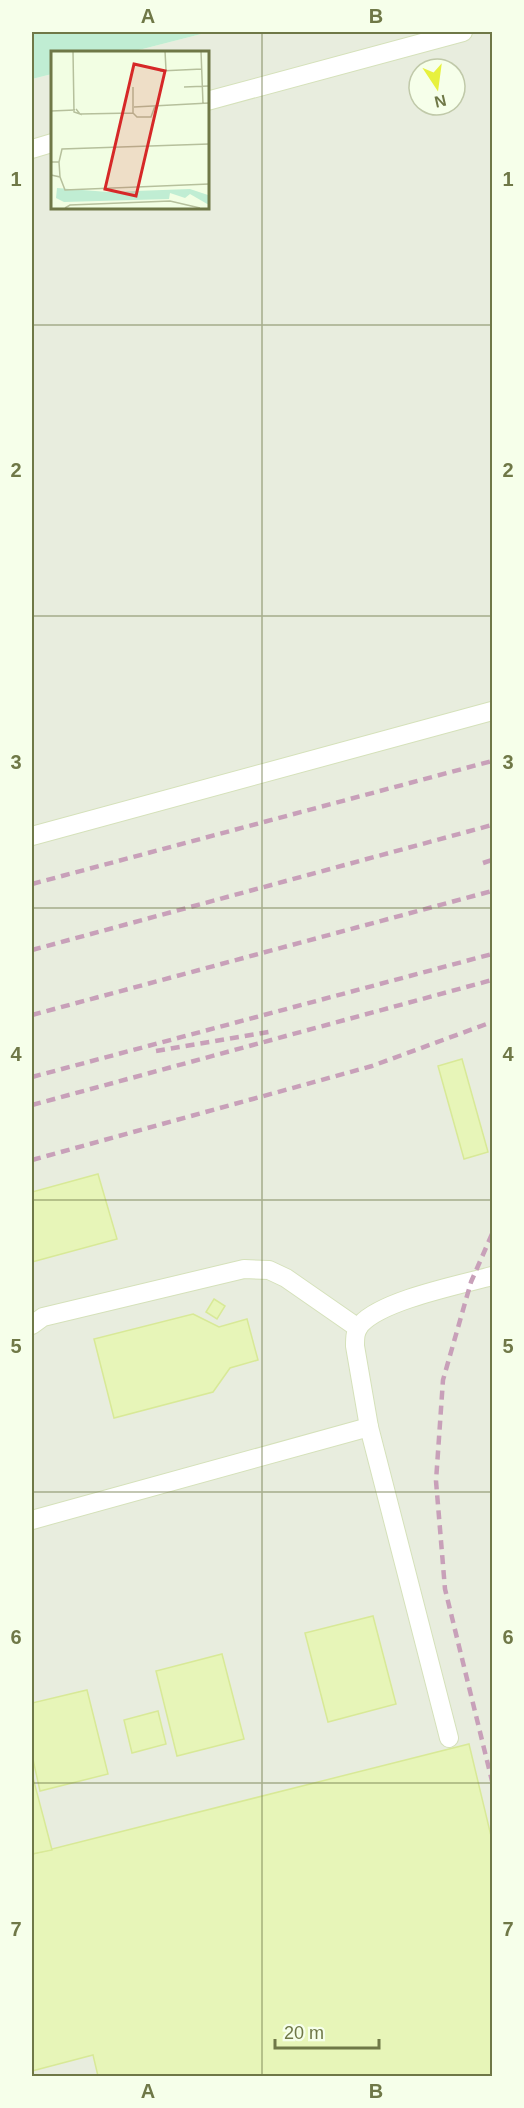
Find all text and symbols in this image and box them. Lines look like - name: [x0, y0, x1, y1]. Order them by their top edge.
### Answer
- text: A: [141, 5, 155, 27]
- text: B: [369, 5, 383, 27]
- inset map: [51, 51, 208, 208]
- north arrow: [407, 57, 467, 117]
- text: N: [433, 92, 448, 111]
- text: 1: [10, 168, 22, 190]
- text: 1: [502, 168, 514, 190]
- text: 2: [10, 459, 22, 481]
- text: 2: [502, 459, 514, 481]
- text: 3: [10, 751, 22, 773]
- text: 3: [502, 751, 514, 773]
- text: 4: [10, 1043, 22, 1065]
- text: 4: [502, 1043, 514, 1065]
- text: 5: [10, 1335, 22, 1357]
- text: 5: [502, 1335, 514, 1357]
- text: 6: [10, 1626, 22, 1648]
- text: 6: [502, 1626, 514, 1648]
- text: 7: [10, 1918, 22, 1940]
- text: 7: [502, 1918, 514, 1940]
- scale bar: [275, 2012, 378, 2050]
- text: 20 m: [284, 2023, 324, 2043]
- text: A: [141, 2080, 155, 2102]
- text: B: [369, 2080, 383, 2102]

